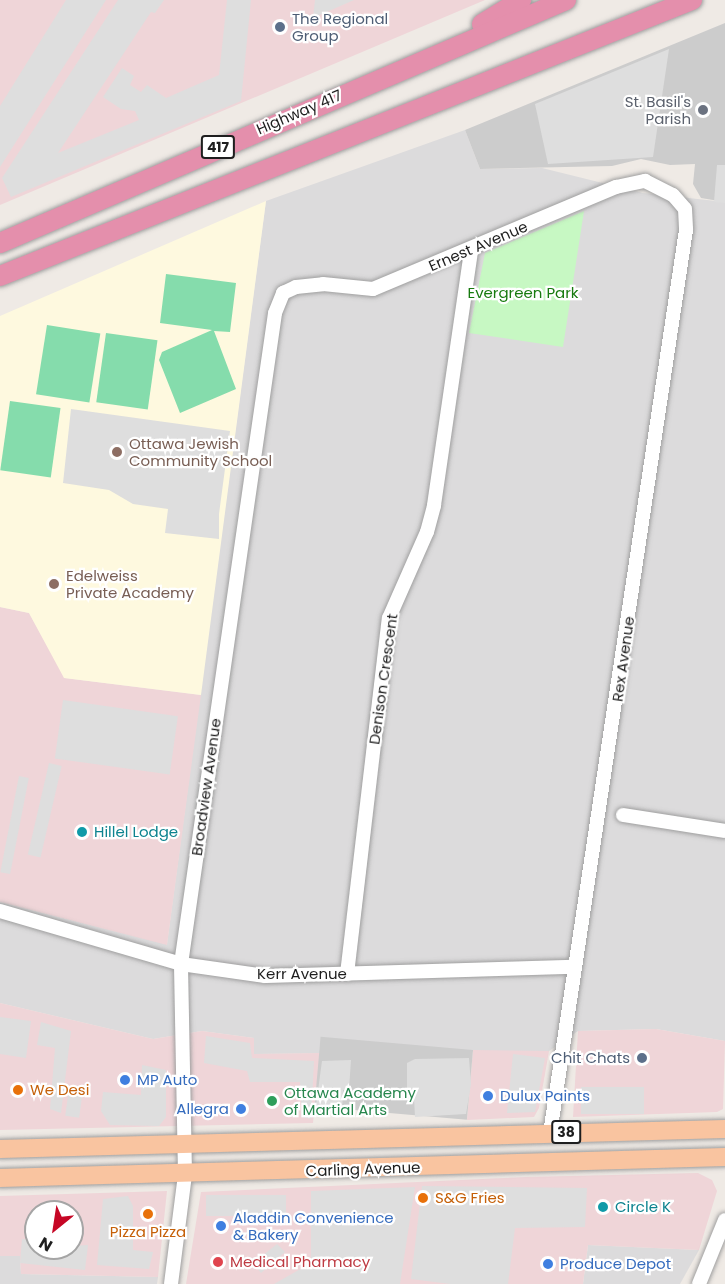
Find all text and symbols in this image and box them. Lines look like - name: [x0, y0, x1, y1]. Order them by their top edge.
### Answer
- place label: The Regional Group: [292, 9, 388, 44]
- marker: The Regional Group: [273, 20, 287, 34]
- street label: Highway 417: [254, 86, 344, 138]
- place label: St. Basil's Parish: [625, 92, 691, 127]
- marker: St. Basil's Parish: [696, 103, 710, 117]
- road number: 417: [200, 136, 236, 158]
- street label: Ernest Avenue: [426, 217, 530, 275]
- park label: Evergreen Park: [467, 284, 579, 302]
- place label: Ottawa Jewish Community School: [129, 434, 272, 469]
- marker: Ottawa Jewish Community School: [110, 445, 124, 459]
- place label: Edelweiss Private Academy: [66, 566, 194, 601]
- marker: Edelweiss Private Academy: [47, 577, 61, 591]
- street label: Denison Crescent: [365, 612, 401, 746]
- street label: Rex Avenue: [608, 615, 638, 703]
- street label: Broadview Avenue: [187, 717, 225, 857]
- place label: Hillel Lodge: [94, 823, 178, 841]
- marker: Hillel Lodge: [75, 825, 89, 839]
- street label: Kerr Avenue: [257, 965, 347, 983]
- place label: Chit Chats: [551, 1049, 630, 1067]
- marker: Chit Chats: [635, 1051, 649, 1065]
- place label: MP Auto: [137, 1071, 197, 1089]
- marker: MP Auto: [118, 1073, 132, 1087]
- place label: We Desi: [30, 1081, 89, 1099]
- marker: We Desi: [11, 1083, 25, 1097]
- place label: Ottawa Academy of Martial Arts: [284, 1083, 416, 1118]
- place label: Dulux Paints: [500, 1087, 590, 1105]
- marker: Dulux Paints: [481, 1089, 495, 1103]
- marker: Ottawa Academy of Martial Arts: [265, 1094, 279, 1108]
- place label: Allegra: [176, 1100, 229, 1118]
- marker: Allegra: [234, 1102, 248, 1116]
- road number: 38: [551, 1121, 581, 1143]
- street label: Carling Avenue: [305, 1158, 421, 1180]
- place label: S&G Fries: [435, 1189, 505, 1207]
- marker: S&G Fries: [416, 1191, 430, 1205]
- place label: Circle K: [615, 1198, 671, 1216]
- north arrow: [24, 1200, 84, 1260]
- marker: Circle K: [596, 1200, 610, 1214]
- marker: Pizza Pizza: [141, 1207, 155, 1221]
- place label: Aladdin Convenience & Bakery: [233, 1208, 394, 1243]
- marker: Aladdin Convenience & Bakery: [214, 1219, 228, 1233]
- place label: Pizza Pizza: [110, 1223, 186, 1241]
- text: N: [35, 1231, 57, 1257]
- place label: Medical Pharmacy: [230, 1253, 370, 1271]
- marker: Medical Pharmacy: [211, 1255, 225, 1269]
- place label: Produce Depot: [560, 1255, 671, 1273]
- marker: Produce Depot: [541, 1257, 555, 1271]

